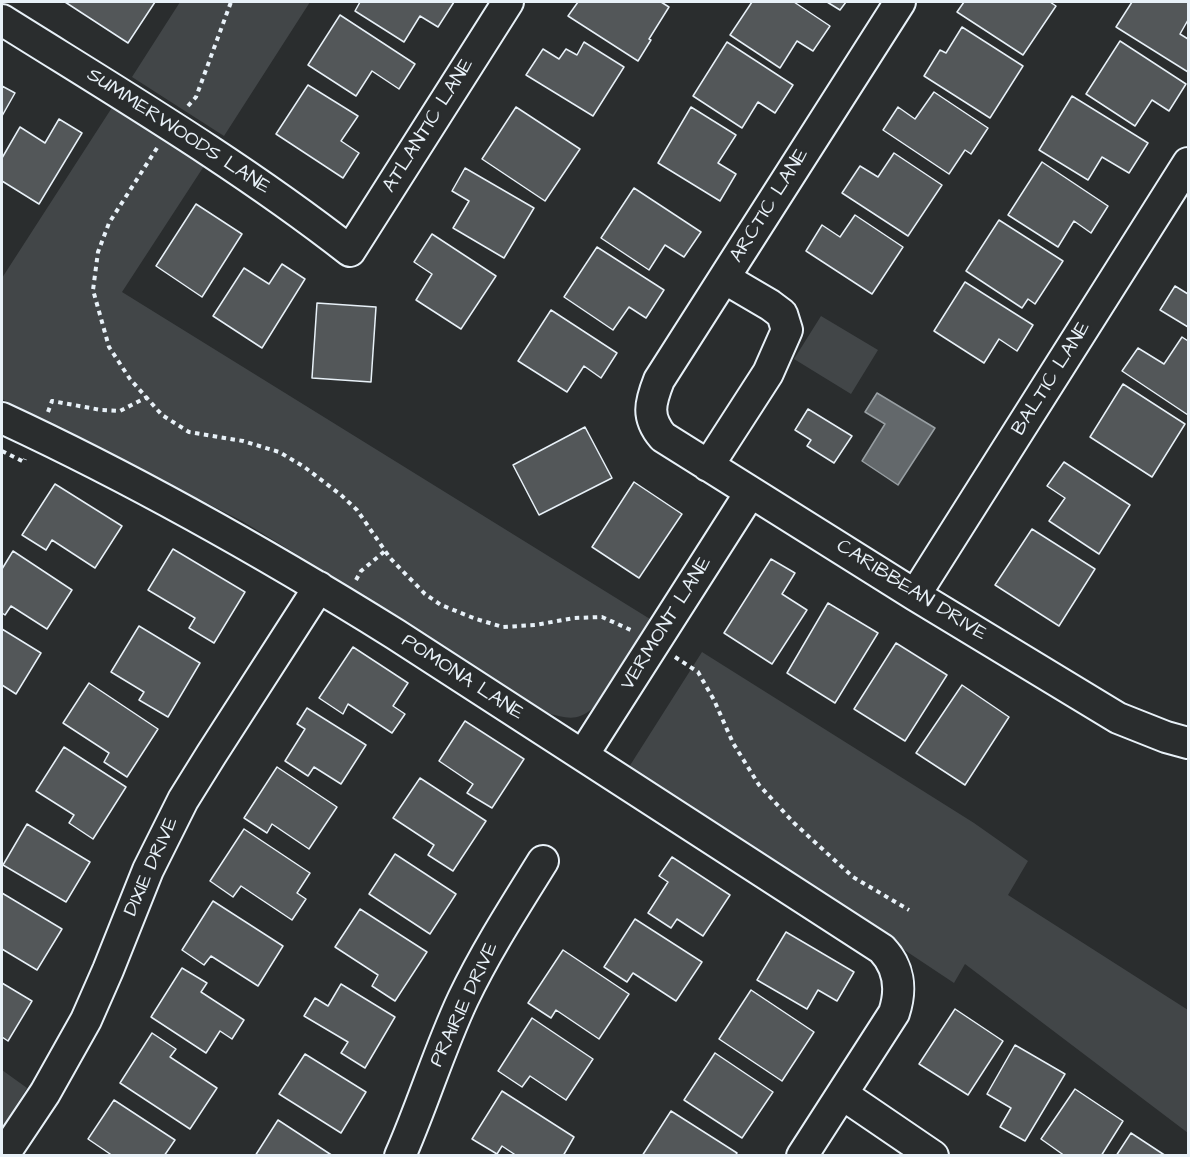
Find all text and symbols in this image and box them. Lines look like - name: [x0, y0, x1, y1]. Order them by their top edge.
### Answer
- street label: ATLANTIC LANE: [378, 55, 480, 197]
- street label: SUMMERWOODS LANE: [82, 64, 274, 200]
- street label: ARCTIC LANE: [725, 145, 815, 267]
- street label: BALTIC LANE: [1007, 318, 1097, 440]
- street label: CARIBBEAN DRIVE: [831, 535, 991, 647]
- street label: VERMONT LANE: [616, 553, 718, 695]
- street label: POMONA LANE: [397, 630, 527, 726]
- street label: DIXIE DRIVE: [120, 814, 184, 920]
- street label: PRAIRIE DRIVE: [426, 939, 504, 1071]

